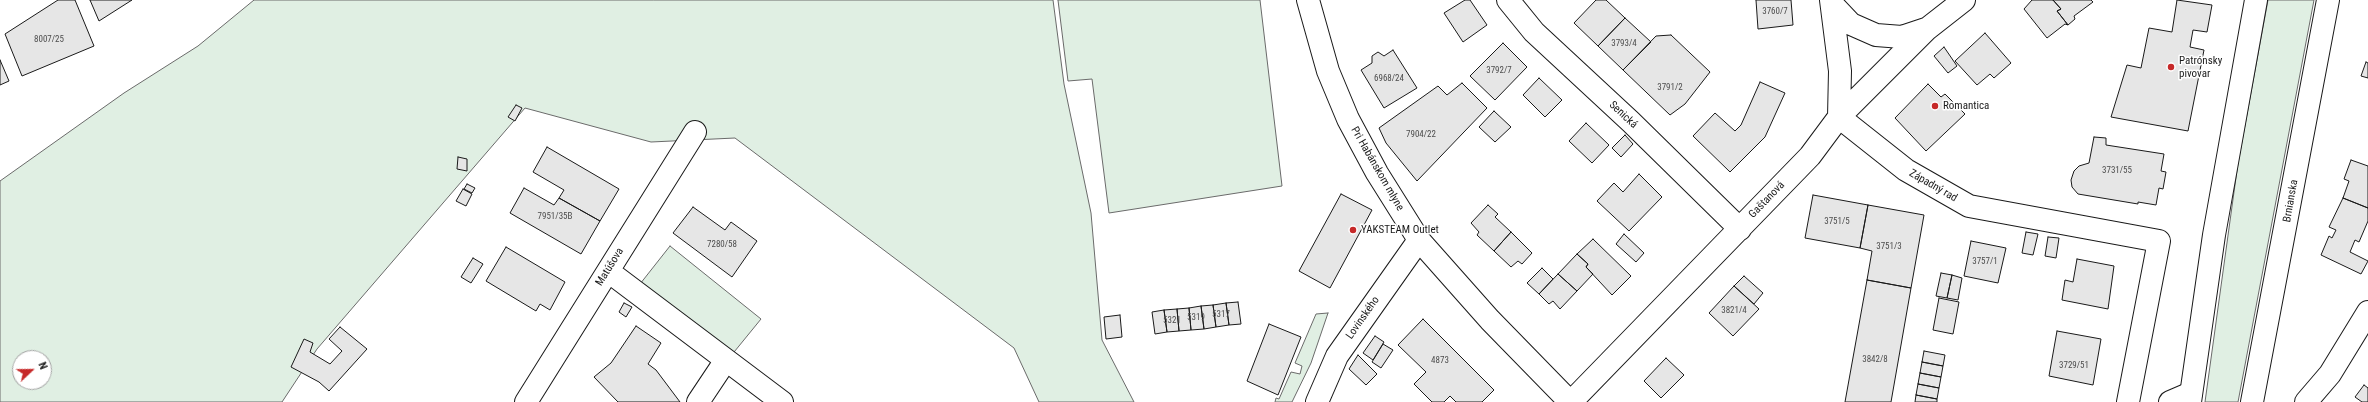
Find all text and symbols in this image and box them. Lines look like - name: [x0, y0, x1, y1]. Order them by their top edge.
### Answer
- house number: 3760/7: [1762, 7, 1788, 17]
- house number: 8007/25: [34, 35, 64, 45]
- house number: 3793/4: [1611, 39, 1637, 49]
- place label: Patrónsky pivovar: [2179, 54, 2222, 80]
- marker: Patrónsky pivovar: [2166, 62, 2176, 72]
- house number: 3792/7: [1486, 66, 1512, 76]
- house number: 6968/24: [1374, 74, 1404, 84]
- house number: 3791/2: [1657, 83, 1683, 93]
- street label: Senická: [1606, 99, 1640, 131]
- place label: Romantica: [1943, 99, 1989, 113]
- marker: Romantica: [1930, 101, 1940, 111]
- street label: Pri Habánskom mlyne: [1348, 125, 1406, 213]
- house number: 7904/22: [1406, 130, 1436, 140]
- house number: 3731/55: [2102, 166, 2132, 176]
- street label: Západný rad: [1907, 167, 1959, 205]
- street label: Gaštanová: [1746, 179, 1788, 221]
- street label: Brnianska: [2281, 179, 2301, 223]
- house number: 7951/35B: [538, 212, 572, 222]
- house number: 3751/5: [1824, 217, 1850, 227]
- place label: YAKSTEAM Outlet: [1361, 223, 1439, 237]
- marker: YAKSTEAM Outlet: [1348, 225, 1358, 235]
- house number: 7280/58: [707, 240, 737, 250]
- house number: 3751/3: [1876, 242, 1902, 252]
- street label: Matúšova: [593, 245, 627, 289]
- house number: 3757/1: [1972, 257, 1998, 267]
- street label: Lovinského: [1344, 294, 1382, 342]
- house number: 3821/4: [1721, 306, 1747, 316]
- house number: 5317: [1212, 310, 1230, 320]
- house number: 5319: [1187, 313, 1205, 323]
- house number: 5321: [1163, 316, 1181, 326]
- north arrow: [12, 350, 52, 390]
- house number: 3842/8: [1862, 355, 1888, 365]
- house number: 4873: [1431, 356, 1449, 366]
- text: N: [35, 360, 50, 371]
- house number: 3729/51: [2059, 361, 2089, 371]

